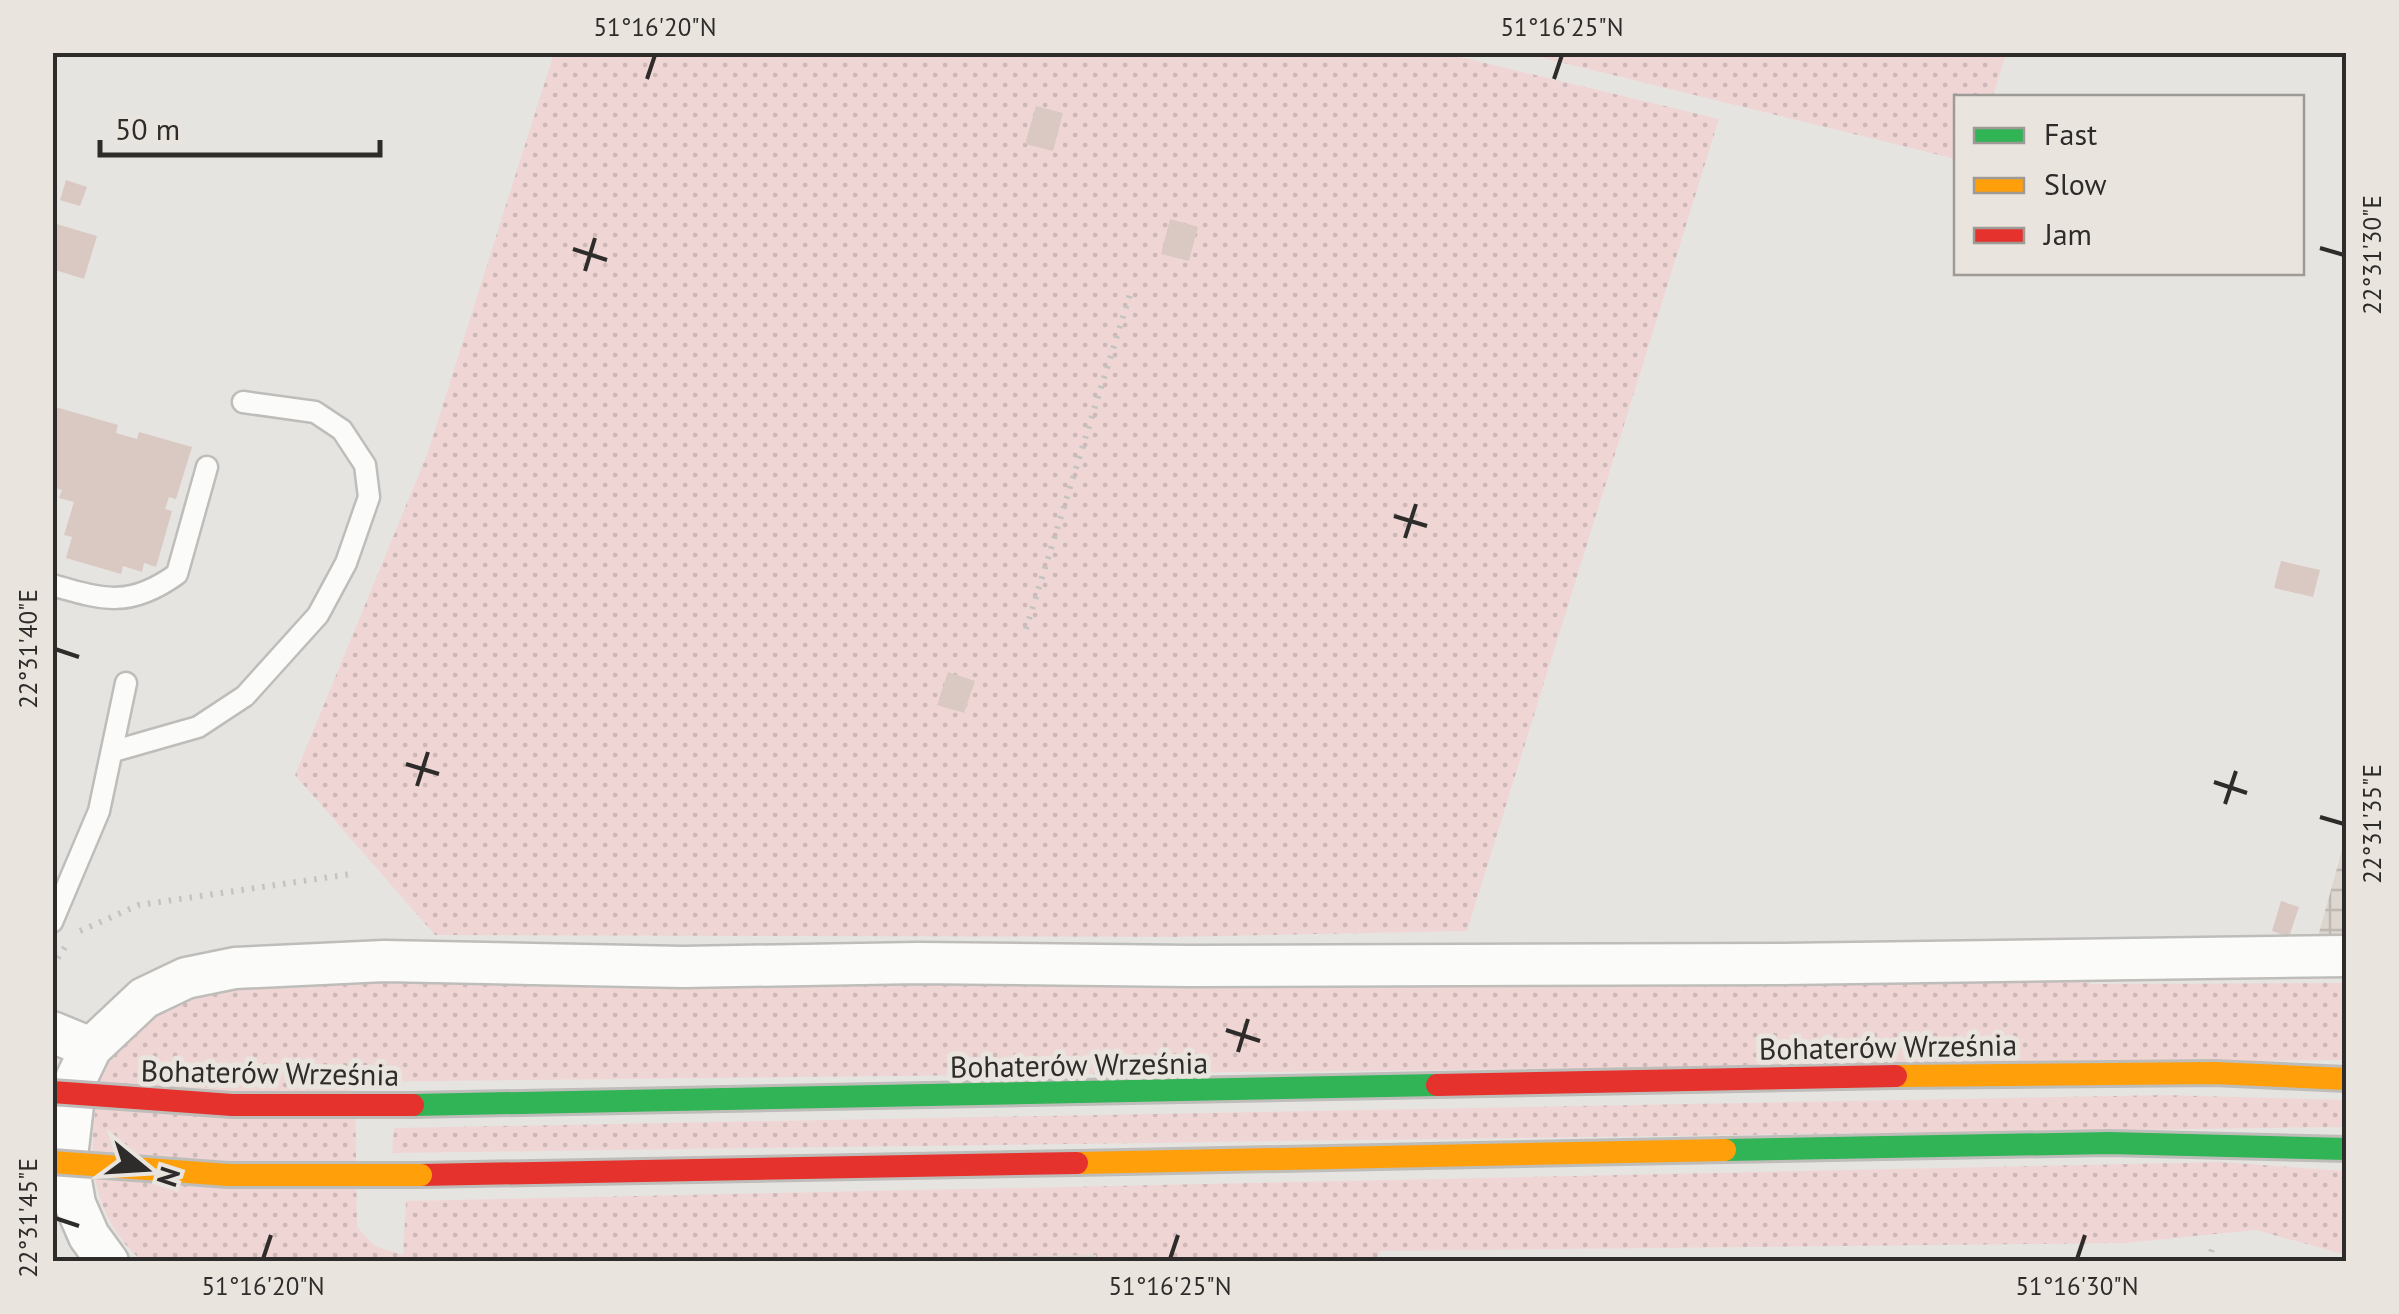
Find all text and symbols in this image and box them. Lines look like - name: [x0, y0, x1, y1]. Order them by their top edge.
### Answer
- text: 51°16'20"N: [593, 11, 717, 43]
- text: 51°16'25"N: [1500, 11, 1624, 43]
- scale bar: [100, 95, 380, 157]
- legend: [1954, 95, 2304, 275]
- text: 50 m: [115, 109, 180, 148]
- text: Fast: [2044, 114, 2097, 153]
- text: Slow: [2044, 164, 2107, 203]
- text: 22°31'30"E: [2356, 195, 2388, 315]
- text: Jam: [2042, 214, 2092, 253]
- text: 22°31'40"E: [12, 589, 44, 709]
- text: 22°31'35"E: [2356, 764, 2388, 884]
- street label: Bohaterów Września: [1758, 1024, 2018, 1068]
- street label: Bohaterów Września: [949, 1042, 1209, 1086]
- street label: Bohaterów Września: [140, 1050, 400, 1094]
- north arrow: [95, 1119, 195, 1219]
- text: 22°31'45"E: [12, 1158, 44, 1278]
- text: N: [149, 1162, 190, 1191]
- text: 51°16'20"N: [201, 1270, 325, 1302]
- text: 51°16'25"N: [1108, 1270, 1232, 1302]
- text: 51°16'30"N: [2015, 1270, 2139, 1302]

